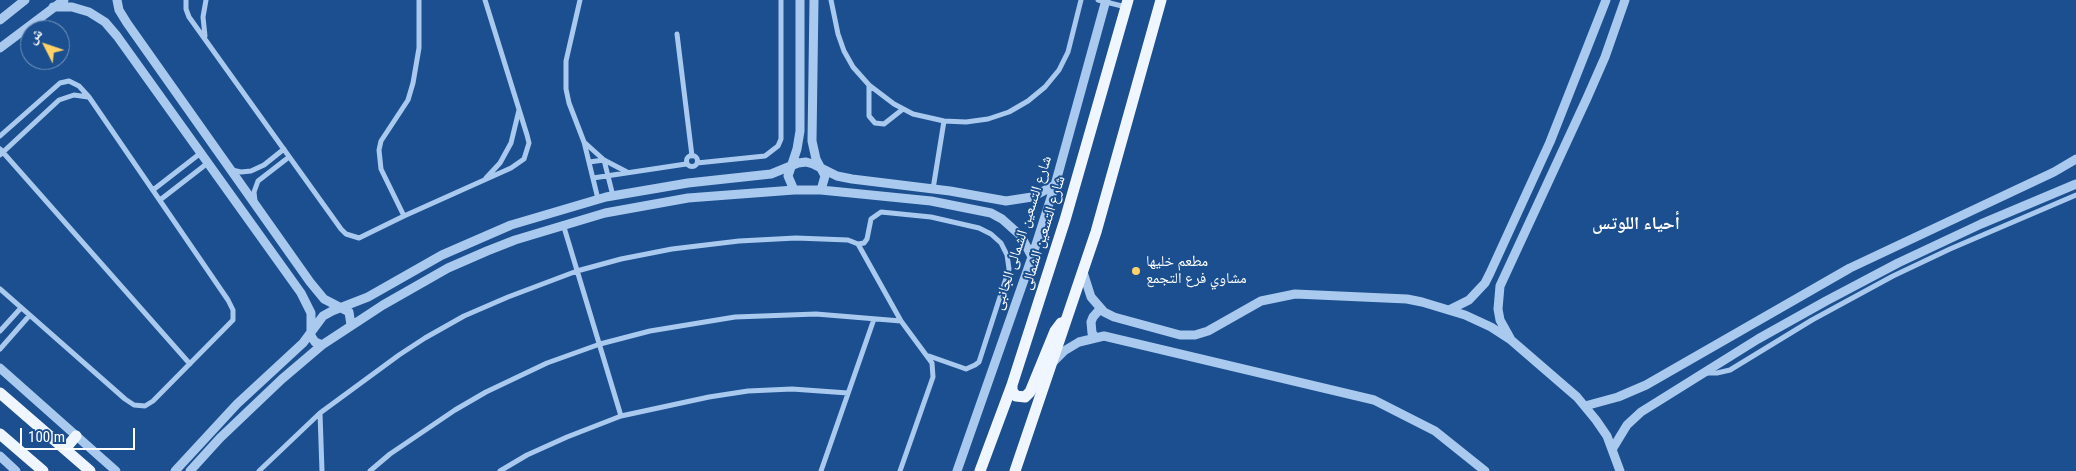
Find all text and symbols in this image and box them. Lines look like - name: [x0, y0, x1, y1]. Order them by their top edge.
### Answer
- north arrow: [20, 20, 70, 70]
- text: ش: [24, 25, 45, 47]
- street label: شارع التسعين الشمالى الجانبى: [990, 154, 1056, 312]
- street label: شارع التسعين الشمالى: [1018, 174, 1070, 292]
- district label: أحياء اللوتس: [1592, 213, 1680, 235]
- place label: مطعم خليها مشاوي فرع التجمع: [1146, 253, 1247, 288]
- marker: مطعم خليها مشاوي فرع التجمع: [1130, 265, 1142, 277]
- scale bar: [22, 418, 138, 450]
- text: 100 m: [28, 428, 65, 446]

